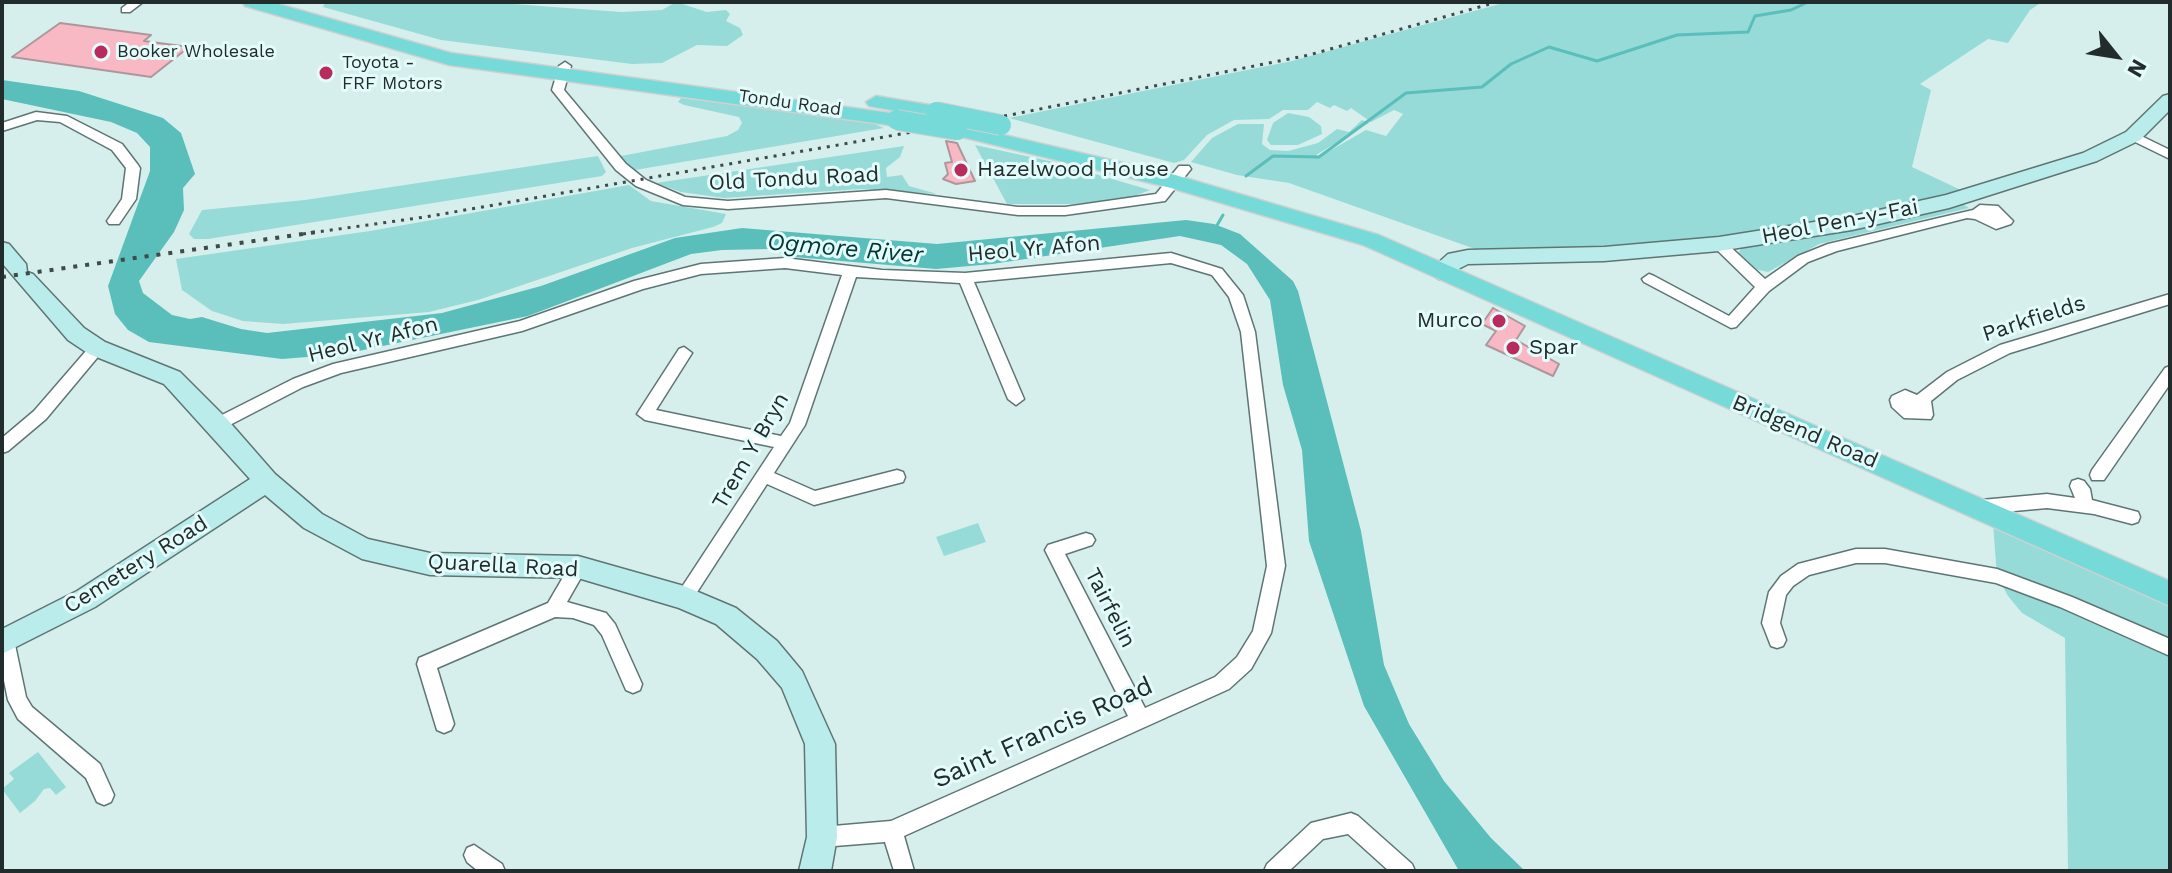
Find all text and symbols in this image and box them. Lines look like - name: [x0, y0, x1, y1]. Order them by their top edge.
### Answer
- north arrow: [2076, 16, 2156, 96]
- place label: Booker Wholesale: [117, 41, 275, 63]
- marker: Booker Wholesale: [92, 43, 110, 61]
- place label: Toyota - FRF Motors: [342, 52, 443, 94]
- text: N: [2122, 55, 2152, 82]
- marker: Toyota - FRF Motors: [317, 64, 335, 82]
- street label: Tondu Road: [737, 85, 843, 121]
- place label: Hazelwood House: [977, 157, 1169, 183]
- street label: Old Tondu Road: [708, 161, 880, 197]
- marker: Hazelwood House: [952, 161, 970, 179]
- street label: Heol Pen-y-Fai: [1759, 194, 1921, 250]
- water label: Ogmore River: [766, 228, 924, 270]
- street label: Heol Yr Afon: [967, 230, 1101, 268]
- street label: Parkfields: [1979, 290, 2089, 348]
- place label: Murco: [1417, 308, 1483, 334]
- street label: Heol Yr Afon: [305, 311, 441, 369]
- marker: Murco: [1490, 312, 1508, 330]
- place label: Spar: [1529, 335, 1578, 361]
- marker: Spar: [1504, 339, 1522, 357]
- street label: Trem Y Bryn: [707, 388, 795, 514]
- street label: Bridgend Road: [1728, 389, 1882, 475]
- street label: Cemetery Road: [59, 510, 213, 620]
- street label: Quarella Road: [427, 549, 579, 583]
- street label: Tairfelin: [1079, 564, 1141, 652]
- street label: Saint Francis Road: [928, 671, 1158, 795]

